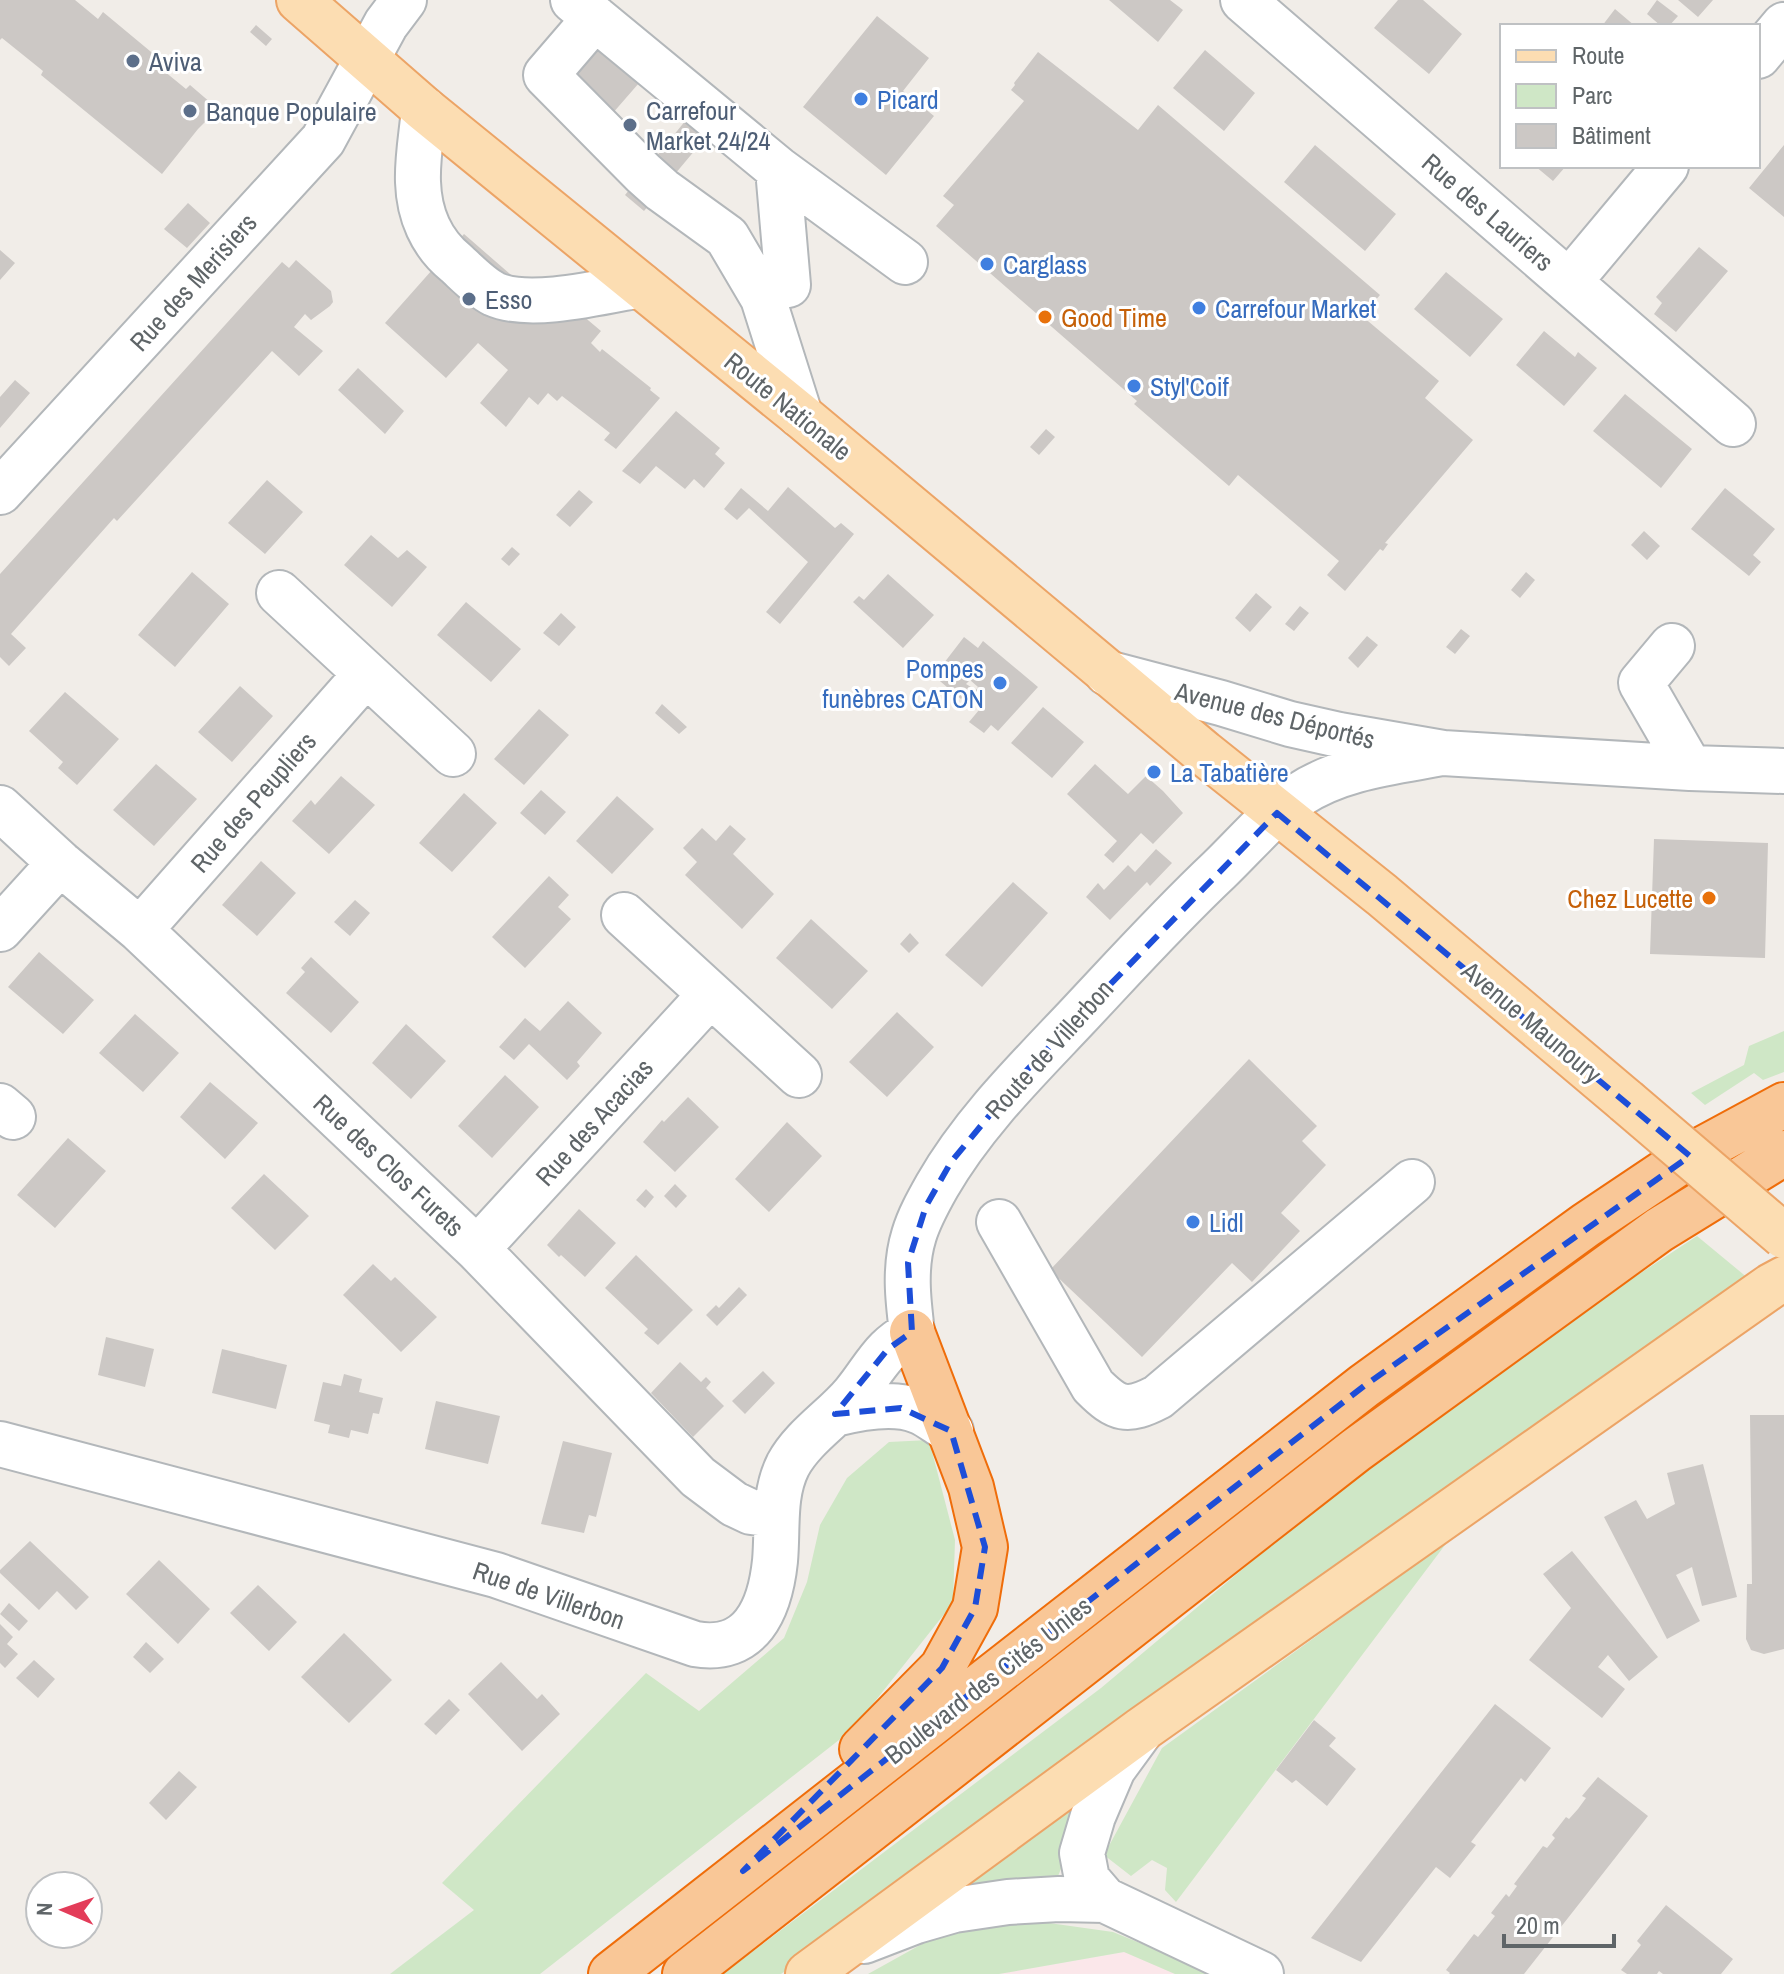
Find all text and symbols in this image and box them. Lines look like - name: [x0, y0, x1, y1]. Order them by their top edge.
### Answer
- legend: [1500, 24, 1760, 168]
- text: Route: [1572, 39, 1625, 71]
- place label: Aviva: [148, 44, 202, 79]
- marker: Aviva: [124, 52, 142, 70]
- text: Parc: [1572, 79, 1613, 111]
- place label: Picard: [877, 82, 939, 117]
- marker: Picard: [852, 90, 870, 108]
- place label: Carrefour Market 24/24: [646, 93, 771, 158]
- place label: Banque Populaire: [206, 94, 377, 129]
- marker: Banque Populaire: [181, 102, 199, 120]
- marker: Carrefour Market 24/24: [621, 116, 639, 134]
- text: Bâtiment: [1572, 119, 1651, 151]
- street label: Rue des Lauriers: [1415, 145, 1561, 279]
- street label: Rue des Merisiers: [122, 206, 264, 358]
- place label: Carglass: [1003, 247, 1087, 282]
- marker: Carglass: [978, 255, 996, 273]
- place label: Esso: [485, 282, 532, 317]
- marker: Esso: [460, 290, 478, 308]
- place label: Carrefour Market: [1215, 291, 1376, 326]
- marker: Carrefour Market: [1190, 299, 1208, 317]
- place label: Good Time: [1061, 300, 1167, 335]
- marker: Good Time: [1036, 308, 1054, 326]
- street label: Route Nationale: [717, 344, 859, 468]
- place label: Styl'Coif: [1150, 369, 1229, 404]
- marker: Styl'Coif: [1125, 377, 1143, 395]
- place label: Pompes funèbres CATON: [822, 651, 984, 716]
- street label: Avenue des Déportés: [1170, 673, 1379, 757]
- marker: Pompes funèbres CATON: [991, 674, 1009, 692]
- street label: Rue des Peupliers: [182, 724, 324, 880]
- place label: La Tabatière: [1170, 755, 1289, 790]
- marker: La Tabatière: [1145, 763, 1163, 781]
- place label: Chez Lucette: [1567, 881, 1693, 916]
- marker: Chez Lucette: [1700, 889, 1718, 907]
- street label: Avenue Maunoury: [1454, 952, 1610, 1091]
- street label: Route de Villerbon: [977, 972, 1121, 1126]
- street label: Rue des Acacias: [527, 1051, 661, 1193]
- street label: Rue des Clos Furets: [306, 1086, 472, 1244]
- place label: Lidl: [1209, 1205, 1243, 1240]
- marker: Lidl: [1184, 1213, 1202, 1231]
- street label: Rue de Villerbon: [468, 1553, 630, 1637]
- street label: Boulevard des Cités Unies: [877, 1588, 1099, 1772]
- north arrow: [24, 1870, 104, 1950]
- scale bar: [1504, 1898, 1614, 1948]
- text: N: [29, 1902, 59, 1916]
- text: 20 m: [1516, 1909, 1560, 1941]

